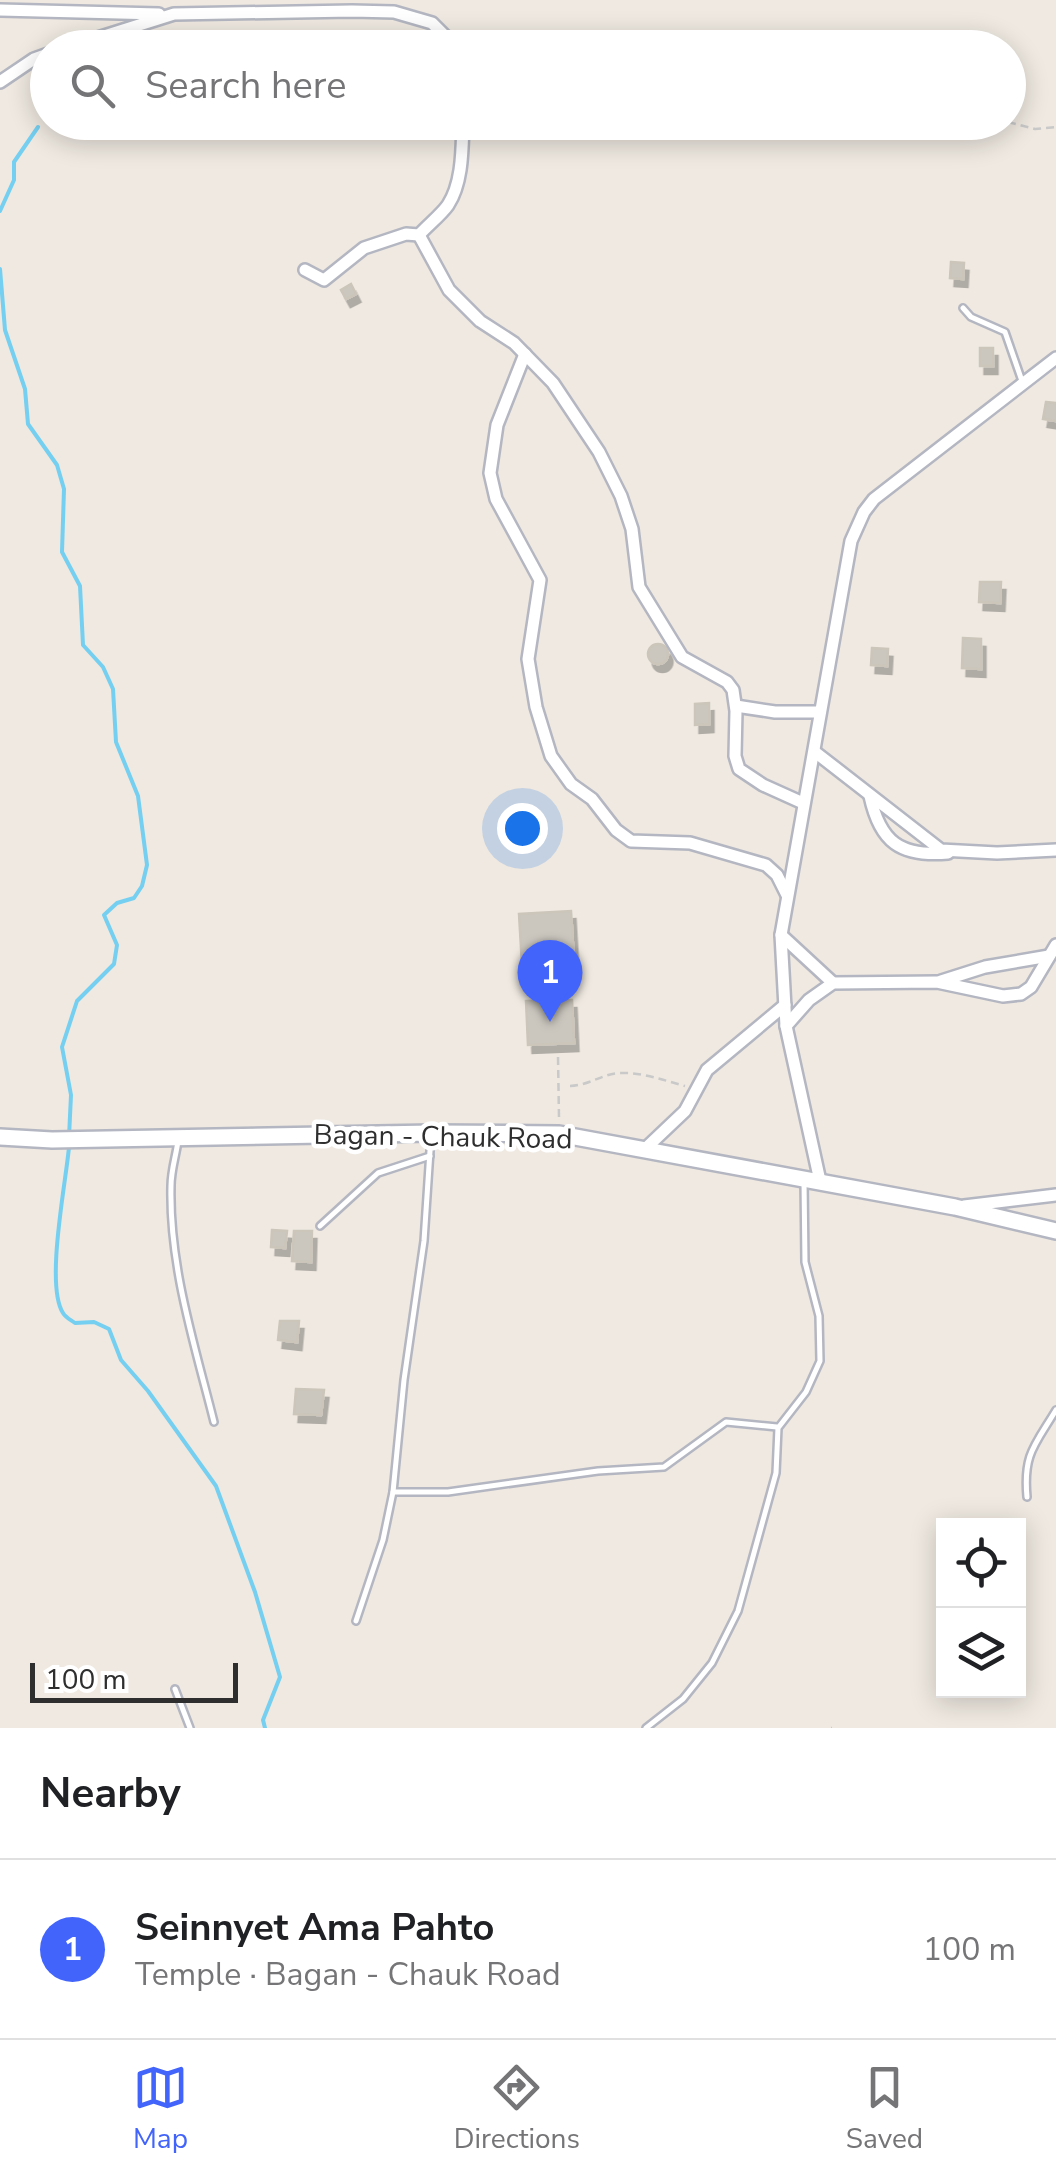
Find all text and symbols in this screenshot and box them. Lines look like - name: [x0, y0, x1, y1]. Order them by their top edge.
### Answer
- search box: [30, 30, 1026, 140]
- icon: search: [65, 58, 120, 113]
- text: Search here: [145, 60, 346, 111]
- your location: [497, 803, 548, 854]
- pin: 1: [518, 940, 582, 1022]
- street label: Bagan - Chauk Road: [313, 1116, 573, 1158]
- map controls: [936, 1518, 1026, 1698]
- button: locate: [936, 1518, 1026, 1608]
- button: layers: [936, 1608, 1026, 1698]
- scale bar: [30, 1658, 238, 1702]
- text: 100 m: [45, 1661, 127, 1699]
- text: Nearby: [40, 1765, 181, 1822]
- text: Seinnyet Ama Pahto: [135, 1902, 494, 1953]
- text: 1: [63, 1928, 82, 1971]
- text: 100 m: [923, 1928, 1016, 1971]
- text: Temple · Bagan - Chauk Road: [135, 1953, 561, 1996]
- tab: Map: [133, 2060, 188, 2158]
- tab: Directions: [454, 2060, 580, 2158]
- tab: Saved: [846, 2060, 923, 2158]

